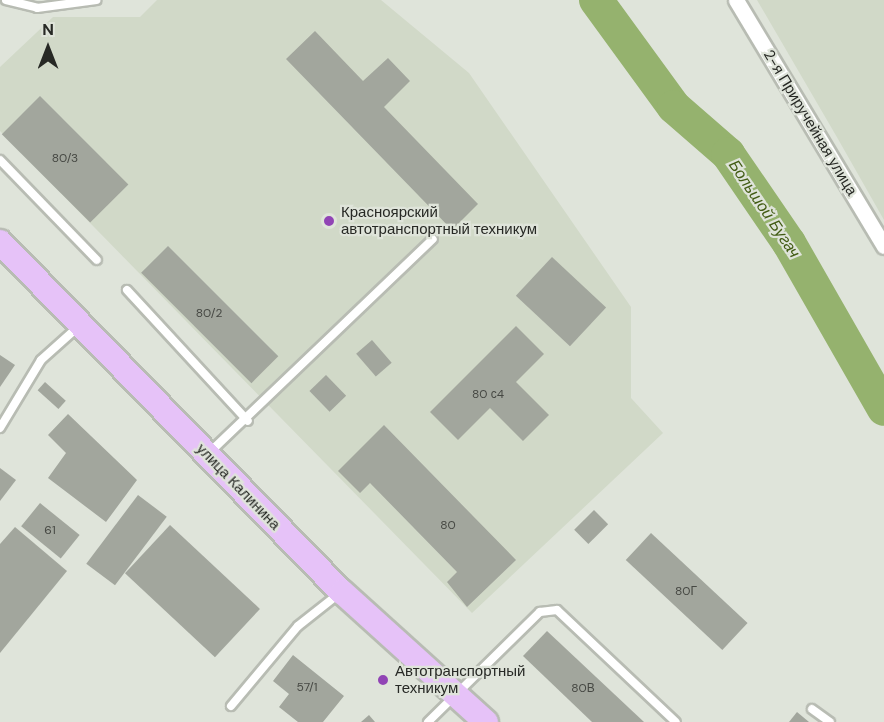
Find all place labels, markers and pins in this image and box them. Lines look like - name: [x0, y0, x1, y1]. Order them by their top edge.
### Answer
- place label: Красноярский автотранспортный техникум: [341, 203, 537, 238]
- marker: Красноярский автотранспортный техникум: [322, 214, 336, 228]
- place label: Автотранспортный техникум: [395, 662, 525, 697]
- marker: Автотранспортный техникум: [376, 673, 390, 687]

